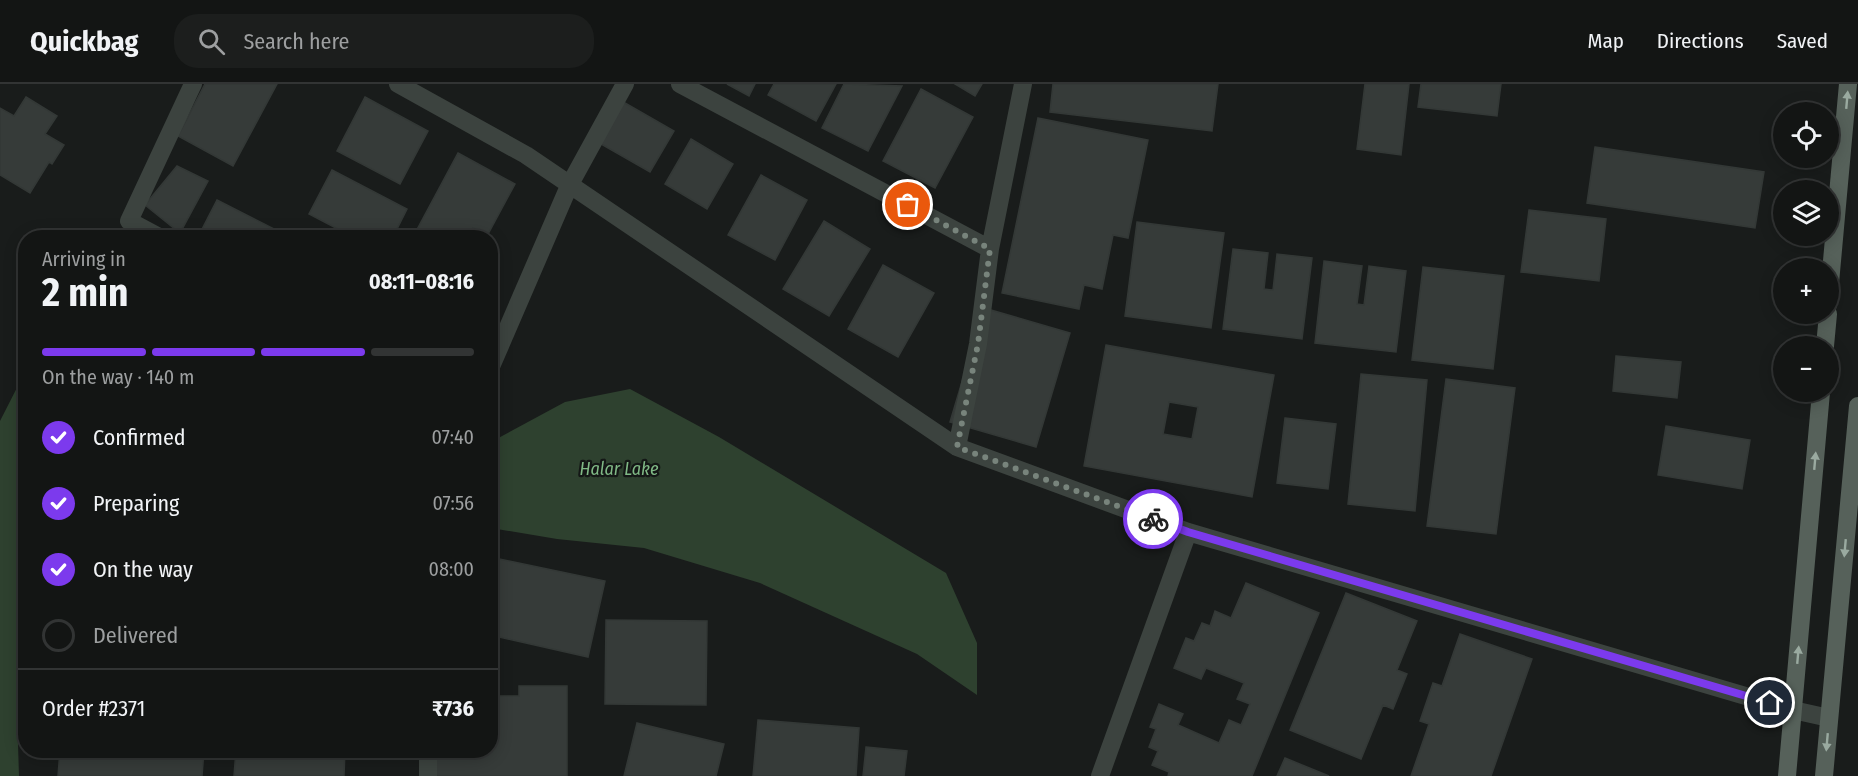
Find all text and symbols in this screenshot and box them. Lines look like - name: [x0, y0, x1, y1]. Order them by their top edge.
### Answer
- search box: [174, 14, 594, 68]
- text: Quickbag: [30, 25, 138, 58]
- icon: search: [195, 25, 228, 58]
- text: Search here: [243, 28, 349, 55]
- text: Map: [1587, 28, 1624, 54]
- text: Directions: [1657, 28, 1744, 54]
- text: Saved: [1777, 28, 1828, 54]
- one-way arrow: [1842, 90, 1851, 109]
- map controls: [1773, 102, 1839, 402]
- button: locate: [1773, 102, 1839, 168]
- pin: [882, 179, 933, 230]
- button: layers: [1773, 180, 1839, 246]
- icon: bag: [891, 188, 924, 221]
- text: Arriving in: [42, 247, 126, 271]
- button: +: [1773, 258, 1839, 324]
- text: 08:11–08:16: [369, 268, 474, 295]
- text: 2 min: [42, 270, 128, 316]
- button: −: [1773, 336, 1839, 402]
- text: On the way · 140 m: [42, 365, 194, 389]
- icon: check: [42, 421, 75, 454]
- text: Confirmed: [93, 424, 186, 451]
- text: 07:40: [432, 425, 474, 449]
- one-way arrow: [1810, 451, 1820, 470]
- water label: Halar Lake: [580, 458, 659, 480]
- icon: check: [42, 487, 75, 520]
- courier: [1123, 489, 1183, 549]
- text: Preparing: [93, 490, 179, 517]
- text: 07:56: [432, 491, 474, 515]
- icon: bike: [1137, 503, 1170, 536]
- one-way arrow: [1840, 538, 1850, 557]
- icon: check: [42, 553, 75, 586]
- text: On the way: [93, 556, 193, 583]
- text: 08:00: [429, 557, 474, 581]
- text: Delivered: [93, 622, 178, 649]
- one-way arrow: [1793, 645, 1803, 664]
- pin: [1744, 677, 1795, 728]
- icon: home: [1753, 686, 1786, 719]
- text: Order #2371: [42, 695, 145, 722]
- text: ₹736: [432, 695, 474, 722]
- one-way arrow: [1822, 732, 1832, 751]

